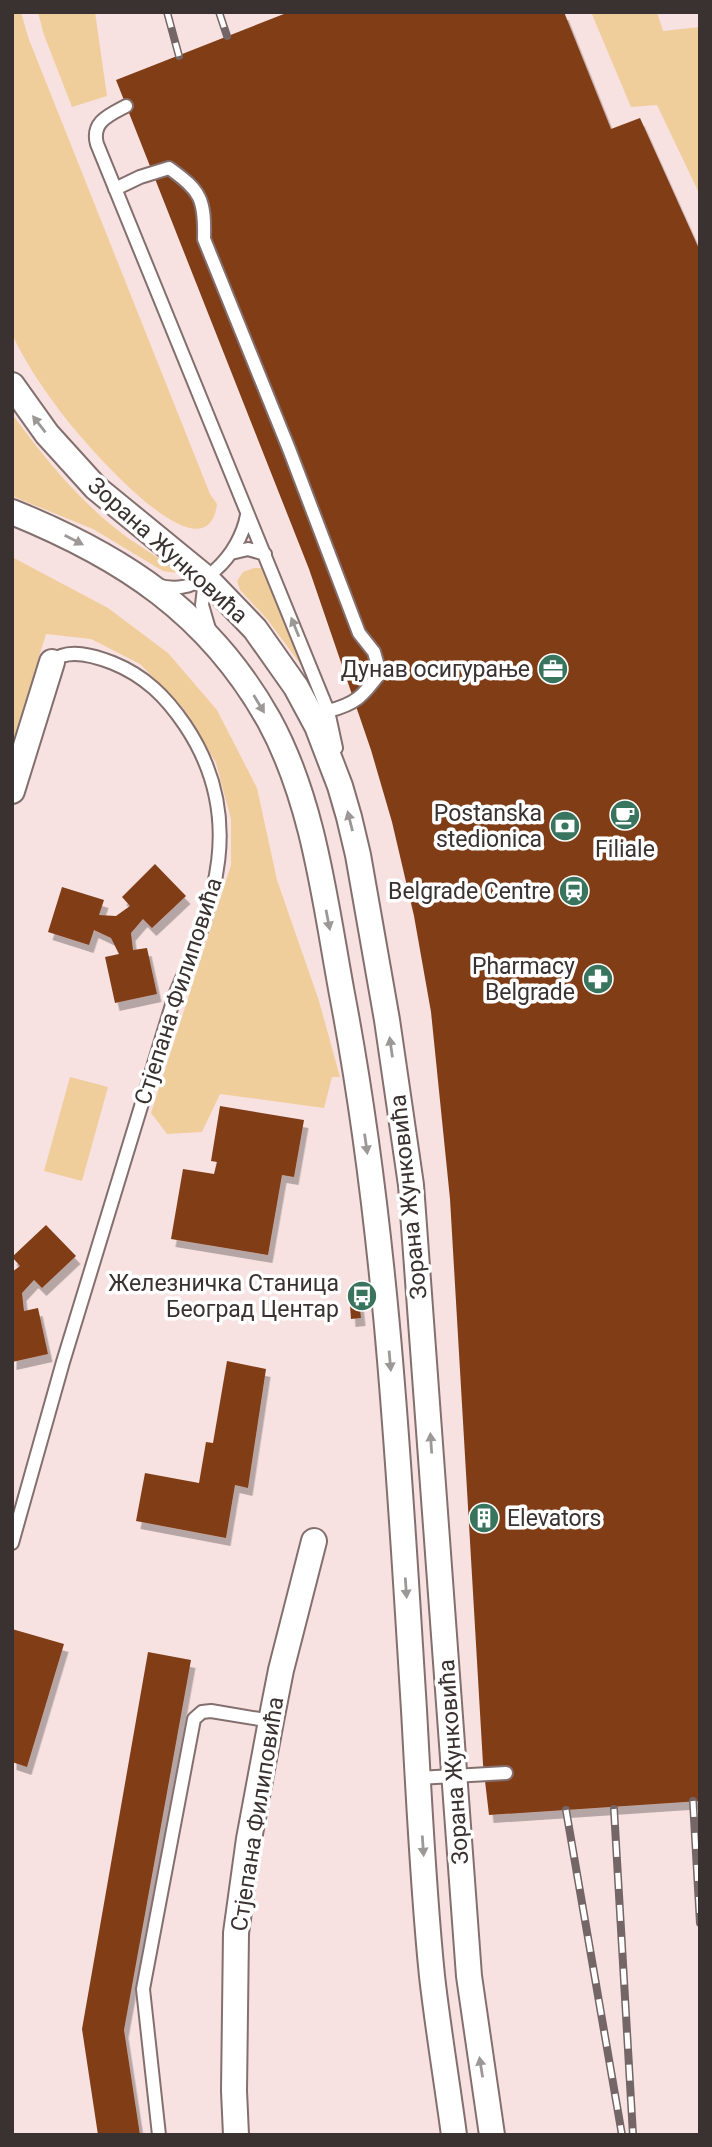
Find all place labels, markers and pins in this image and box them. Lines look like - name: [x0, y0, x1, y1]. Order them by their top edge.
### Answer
- office icon: Дунав осигурање: [536, 652, 570, 686]
- place label: Дунав осигурање: [341, 656, 530, 683]
- cafe icon: Filiale: [608, 798, 642, 832]
- place label: Postanska stedionica: [434, 800, 542, 853]
- bank icon: Postanska stedionica: [548, 809, 582, 843]
- place label: Filiale: [595, 836, 655, 863]
- station icon: Belgrade Centre: [557, 874, 591, 908]
- place label: Belgrade Centre: [388, 878, 551, 905]
- place label: Pharmacy Belgrade: [472, 953, 575, 1006]
- pharmacy icon: Pharmacy Belgrade: [581, 962, 615, 996]
- place label: Железничка Станица Београд Центар: [108, 1270, 339, 1323]
- bus stop icon: Железничка Станица Београд Центар: [345, 1279, 379, 1313]
- building icon: Elevators: [467, 1501, 501, 1535]
- place label: Elevators: [507, 1505, 601, 1532]

